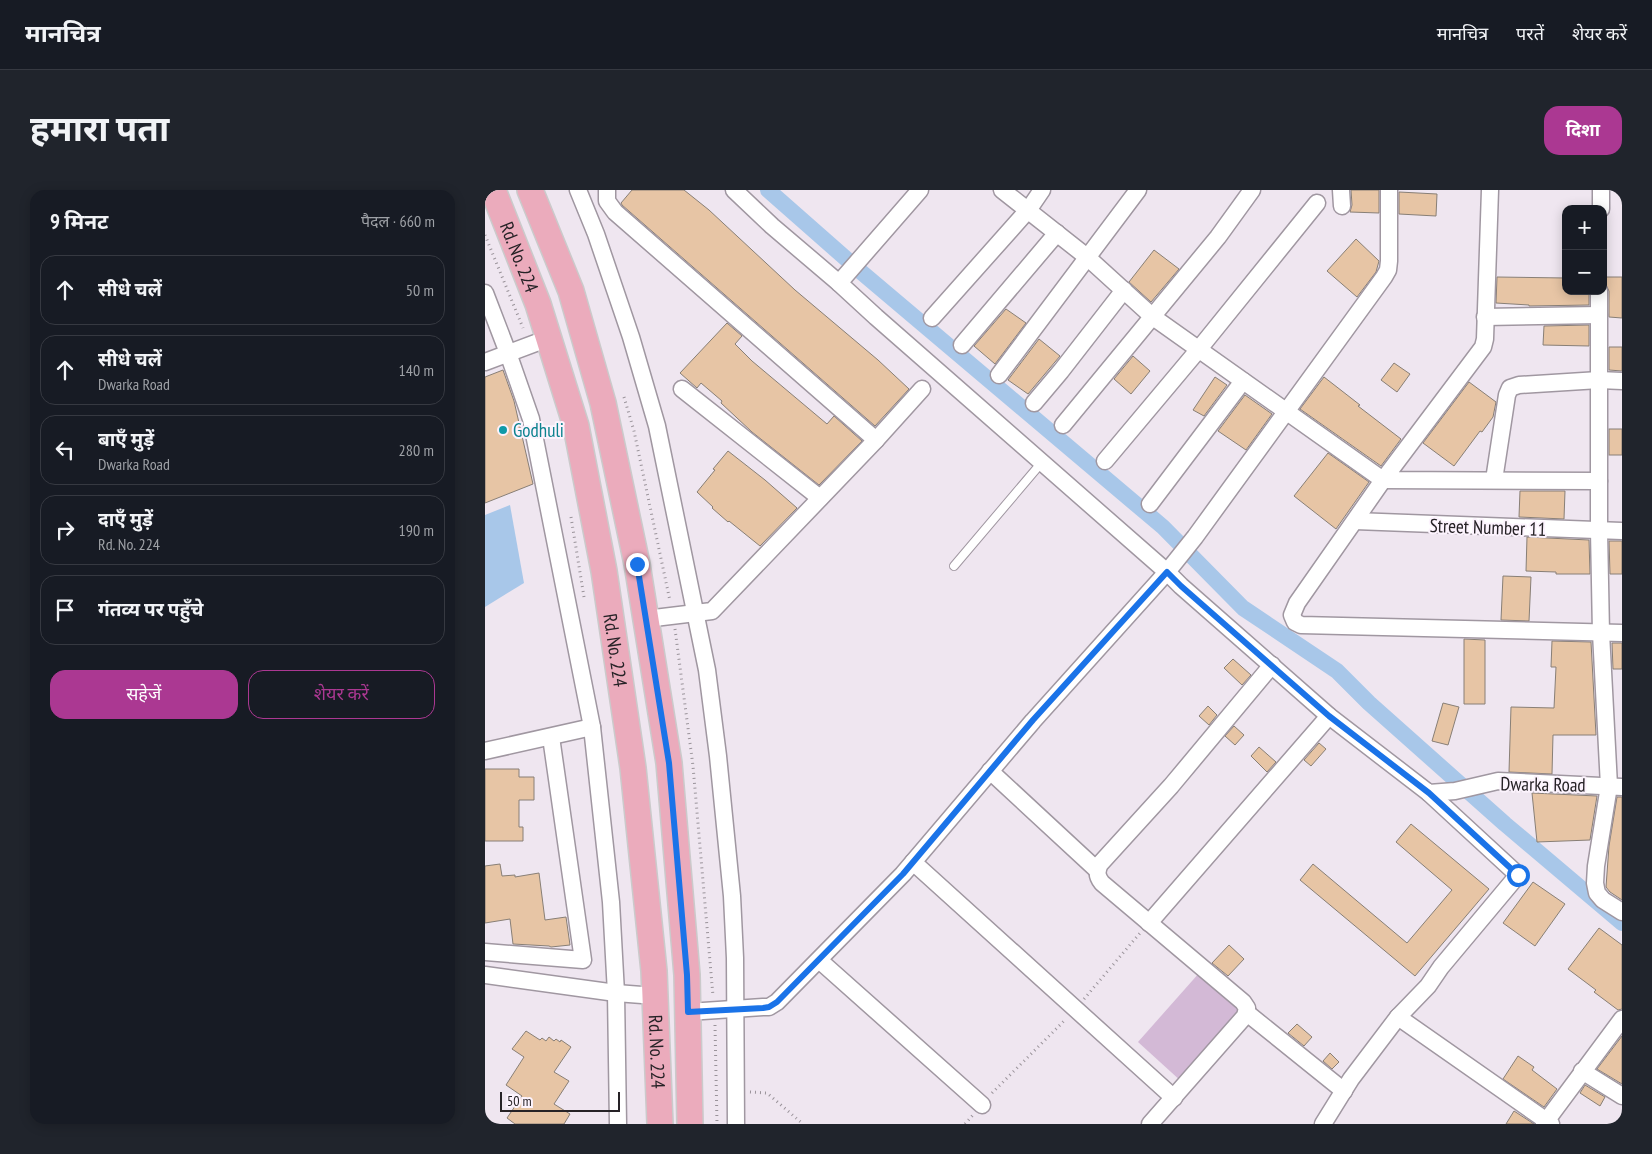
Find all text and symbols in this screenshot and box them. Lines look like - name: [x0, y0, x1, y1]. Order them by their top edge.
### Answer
- text: मानचित्र: [25, 18, 101, 49]
- text: मानचित्र: [1437, 22, 1488, 45]
- text: परतें: [1516, 22, 1544, 45]
- text: शेयर करें: [1572, 22, 1627, 45]
- text: हमारा पता: [30, 105, 169, 151]
- button: दिशा: [1544, 106, 1622, 155]
- map controls: [1562, 205, 1607, 295]
- button: +: [1562, 205, 1607, 250]
- text: 9 मिनट: [50, 208, 108, 235]
- text: पैदल · 660 m: [361, 211, 435, 231]
- street label: Rd. No. 224: [495, 218, 544, 296]
- button: −: [1562, 250, 1607, 295]
- icon: ahead: [51, 276, 79, 304]
- text: सीधे चलें: [98, 277, 162, 301]
- text: 50 m: [406, 280, 434, 300]
- text: सीधे चलें: [98, 347, 162, 371]
- icon: ahead: [51, 356, 79, 384]
- text: 140 m: [399, 360, 434, 380]
- text: Dwarka Road: [98, 374, 170, 394]
- place label: Godhuli: [513, 418, 564, 442]
- marker: Godhuli: [497, 424, 509, 436]
- text: बाएँ मुड़ें: [98, 427, 154, 451]
- icon: left: [51, 436, 79, 464]
- text: 280 m: [399, 440, 434, 460]
- text: Dwarka Road: [98, 454, 170, 474]
- text: दाएँ मुड़ें: [98, 507, 153, 531]
- street label: Street Number 11: [1429, 513, 1547, 541]
- icon: right: [51, 516, 79, 544]
- text: 190 m: [399, 520, 434, 540]
- text: Rd. No. 224: [98, 534, 160, 554]
- route end: [626, 553, 649, 576]
- icon: arrive: [51, 596, 79, 624]
- text: गंतव्य पर पहुँचे: [98, 597, 203, 621]
- street label: Rd. No. 224: [598, 612, 633, 689]
- button: सहेजें: [50, 670, 238, 719]
- button: शेयर करें: [248, 670, 435, 719]
- street label: Dwarka Road: [1500, 771, 1586, 797]
- route start: [1507, 864, 1530, 887]
- street label: Rd. No. 224: [644, 1014, 671, 1089]
- scale bar: [500, 1089, 620, 1112]
- text: 50 m: [507, 1092, 532, 1110]

